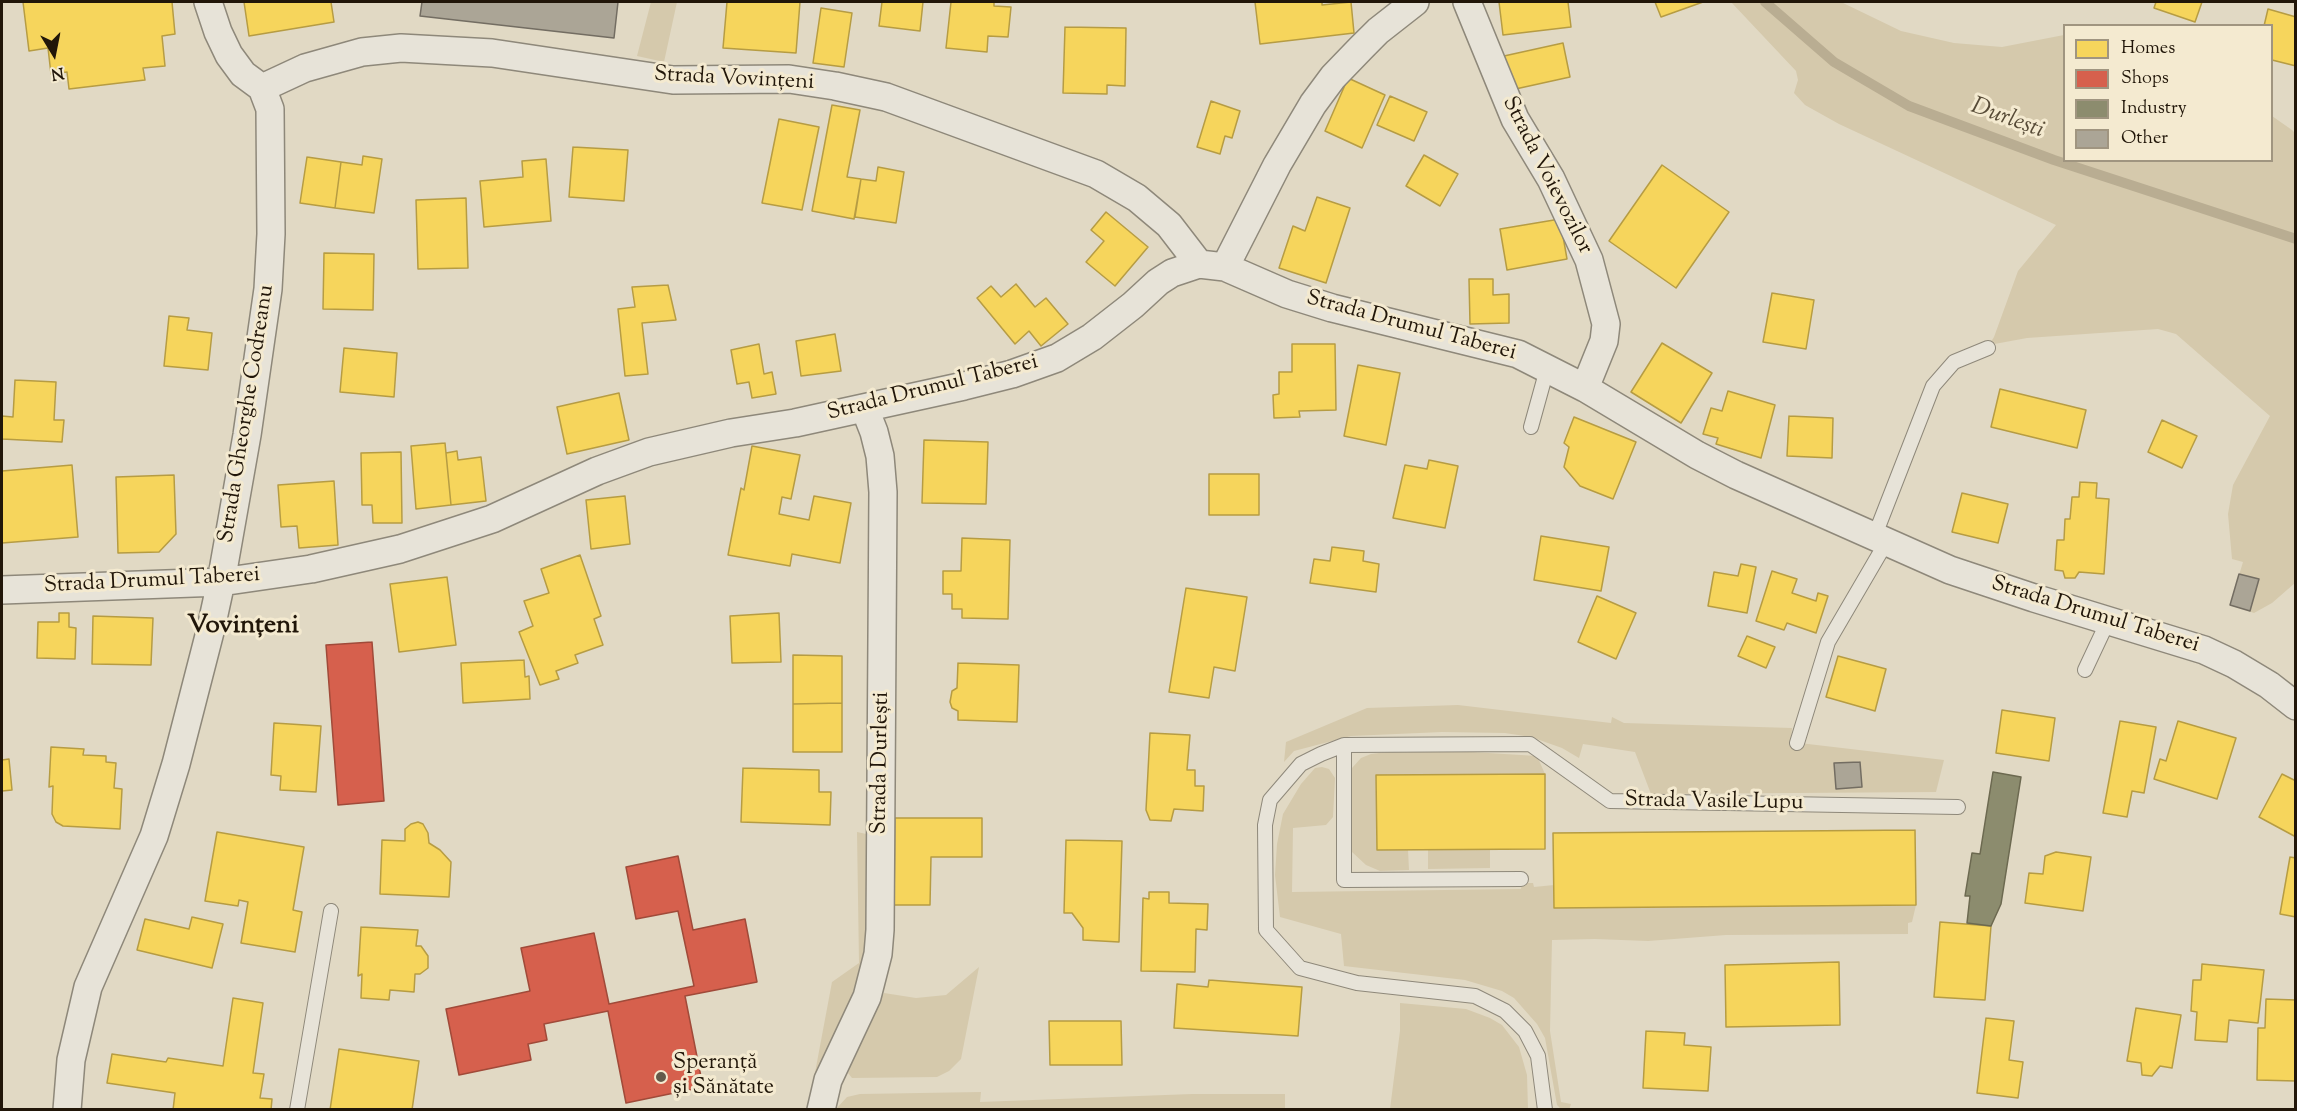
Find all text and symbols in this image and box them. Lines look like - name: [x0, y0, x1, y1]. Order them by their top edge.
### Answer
- north arrow: [24, 24, 84, 84]
- legend: [2063, 24, 2273, 162]
- text: Homes: [2121, 36, 2175, 62]
- text: N: [49, 60, 66, 85]
- street label: Strada Vovințeni: [653, 63, 815, 97]
- text: Shops: [2121, 66, 2169, 92]
- street label: Strada Voievozilor: [1495, 93, 1597, 259]
- water label: Durlești: [1967, 94, 2047, 146]
- text: Industry: [2121, 96, 2187, 122]
- text: Other: [2121, 126, 2168, 152]
- street label: Strada Gheorghe Codreanu: [215, 283, 281, 545]
- street label: Strada Drumul Taberei: [1303, 286, 1519, 368]
- street label: Strada Drumul Taberei: [825, 350, 1041, 428]
- street label: Strada Drumul Taberei: [43, 563, 261, 601]
- street label: Strada Drumul Taberei: [1988, 572, 2202, 660]
- district label: Vovințeni: [187, 612, 299, 644]
- street label: Strada Durlești: [868, 691, 896, 835]
- street label: Strada Vasile Lupu: [1624, 788, 1804, 818]
- place label: Speranță și Sănătate: [673, 1051, 774, 1102]
- marker: Speranță și Sănătate: [654, 1070, 668, 1084]

